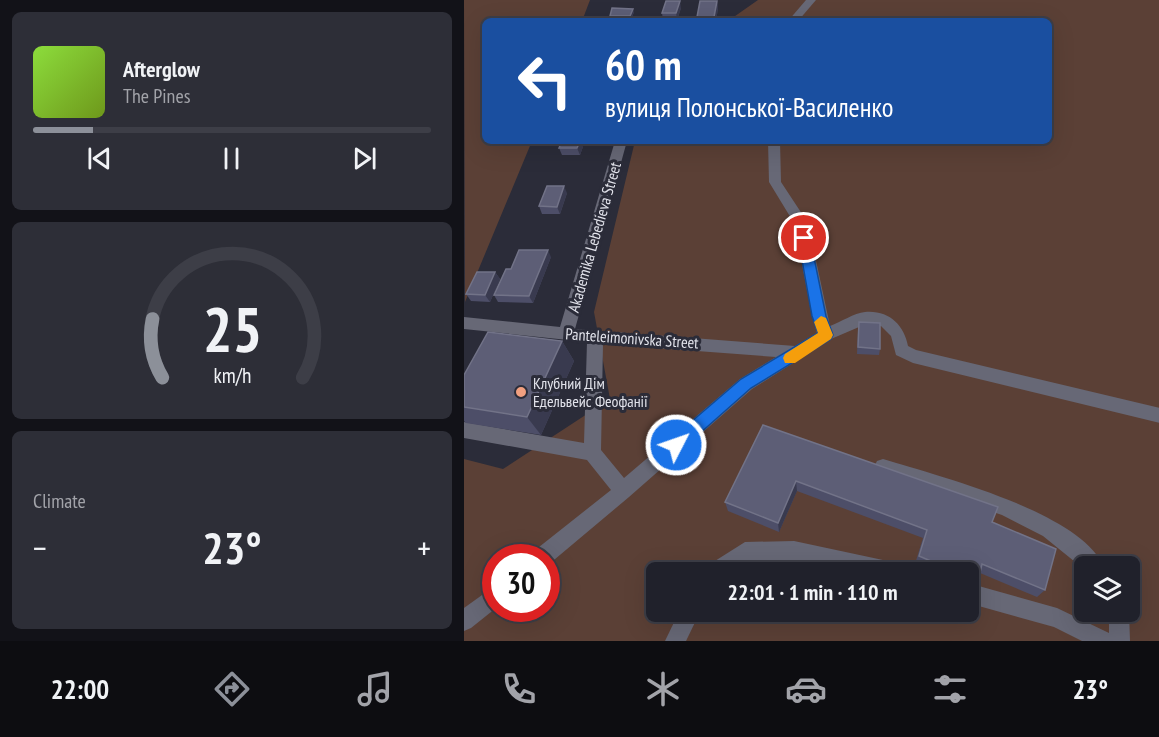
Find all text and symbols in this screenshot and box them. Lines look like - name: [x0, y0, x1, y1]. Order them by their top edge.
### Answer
- text: 60 m: [605, 37, 682, 92]
- icon: left: [506, 42, 584, 120]
- text: Afterglow: [123, 55, 200, 83]
- text: The Pines: [123, 83, 190, 109]
- text: вулиця Полонської-Василенко: [605, 90, 893, 124]
- icon: previous: [83, 142, 116, 175]
- icon: pause: [215, 142, 248, 175]
- icon: next: [348, 142, 381, 175]
- street label: Akademika Lebedieva Street: [563, 159, 625, 315]
- pin: [778, 212, 829, 263]
- icon: arrive: [787, 221, 820, 254]
- text: 25: [202, 288, 262, 369]
- street label: Panteleimonivska Street: [565, 323, 700, 353]
- text: km/h: [213, 361, 251, 389]
- place label: Клубний Дім Едельвейс Феофанії: [533, 373, 648, 411]
- marker: Клубний Дім Едельвейс Феофанії: [514, 385, 528, 399]
- position arrow: [644, 413, 708, 477]
- text: Climate: [33, 488, 86, 514]
- text: 23°: [202, 518, 262, 576]
- text: −: [33, 526, 47, 569]
- text: +: [417, 526, 431, 569]
- speed limit sign: 30: [482, 544, 560, 622]
- map controls: [1074, 556, 1140, 622]
- button: layers: [1074, 556, 1140, 622]
- text: 22:01 · 1 min · 110 m: [727, 578, 898, 606]
- icon: directions: [211, 668, 253, 710]
- icon: music: [354, 668, 396, 710]
- icon: phone: [498, 668, 540, 710]
- icon: climate: [642, 668, 684, 710]
- icon: car: [785, 668, 827, 710]
- icon: filters: [929, 668, 971, 710]
- text: 22:00: [51, 672, 109, 706]
- text: 23°: [1072, 672, 1108, 706]

